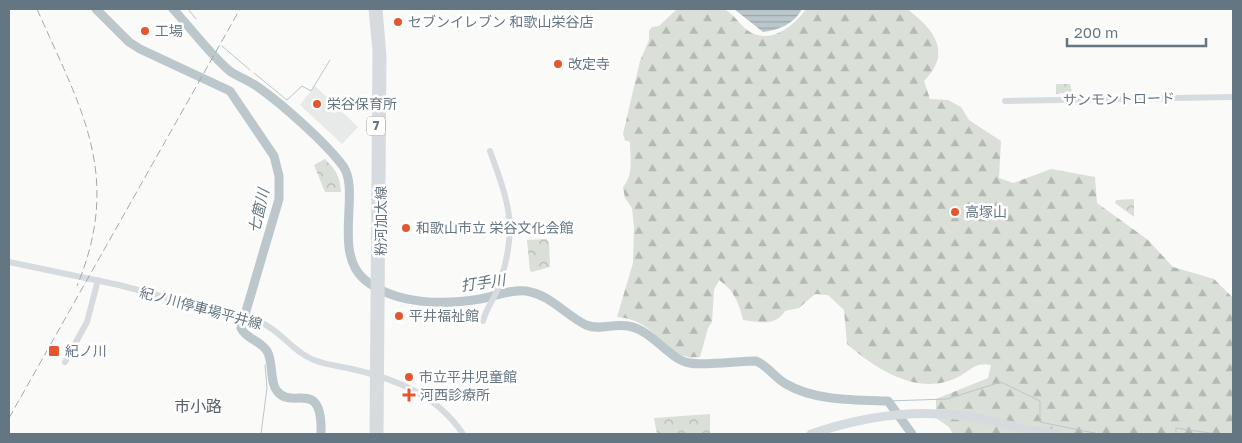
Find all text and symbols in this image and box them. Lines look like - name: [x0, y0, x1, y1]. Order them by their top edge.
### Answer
- place label: セブンイレブン 和歌山栄谷店: [408, 13, 594, 30]
- scale bar: [1067, 15, 1206, 47]
- marker: セブンイレブン 和歌山栄谷店: [392, 16, 404, 28]
- place label: 工場: [155, 22, 183, 39]
- text: 200 m: [1074, 23, 1118, 41]
- marker: 工場: [139, 25, 151, 37]
- place label: 改定寺: [568, 55, 610, 72]
- marker: 改定寺: [552, 58, 564, 70]
- street label: サンモントロード: [1063, 89, 1175, 108]
- place label: 栄谷保育所: [327, 95, 397, 112]
- marker: 栄谷保育所: [311, 98, 323, 110]
- road number: 7: [367, 116, 385, 136]
- water label: 七箇川: [244, 185, 272, 235]
- street label: 粉河加太線: [372, 186, 389, 256]
- place label: 高塚山: [965, 203, 1007, 220]
- marker: 高塚山: [949, 206, 961, 218]
- place label: 和歌山市立 栄谷文化会館: [416, 219, 574, 236]
- marker: 和歌山市立 栄谷文化会館: [400, 222, 412, 234]
- water label: 打手川: [459, 270, 508, 294]
- street label: 紀ノ川停車場平井線: [138, 283, 264, 332]
- place label: 平井福祉館: [409, 307, 479, 324]
- marker: 平井福祉館: [393, 310, 405, 322]
- place label: 紀ノ川: [65, 342, 107, 359]
- marker: 紀ノ川: [47, 344, 61, 358]
- place label: 市立平井児童館: [419, 368, 517, 385]
- marker: 市立平井児童館: [403, 371, 415, 383]
- place label: 河西診療所: [420, 386, 490, 403]
- marker: 河西診療所: [402, 388, 416, 402]
- district label: 市小路: [174, 396, 222, 416]

